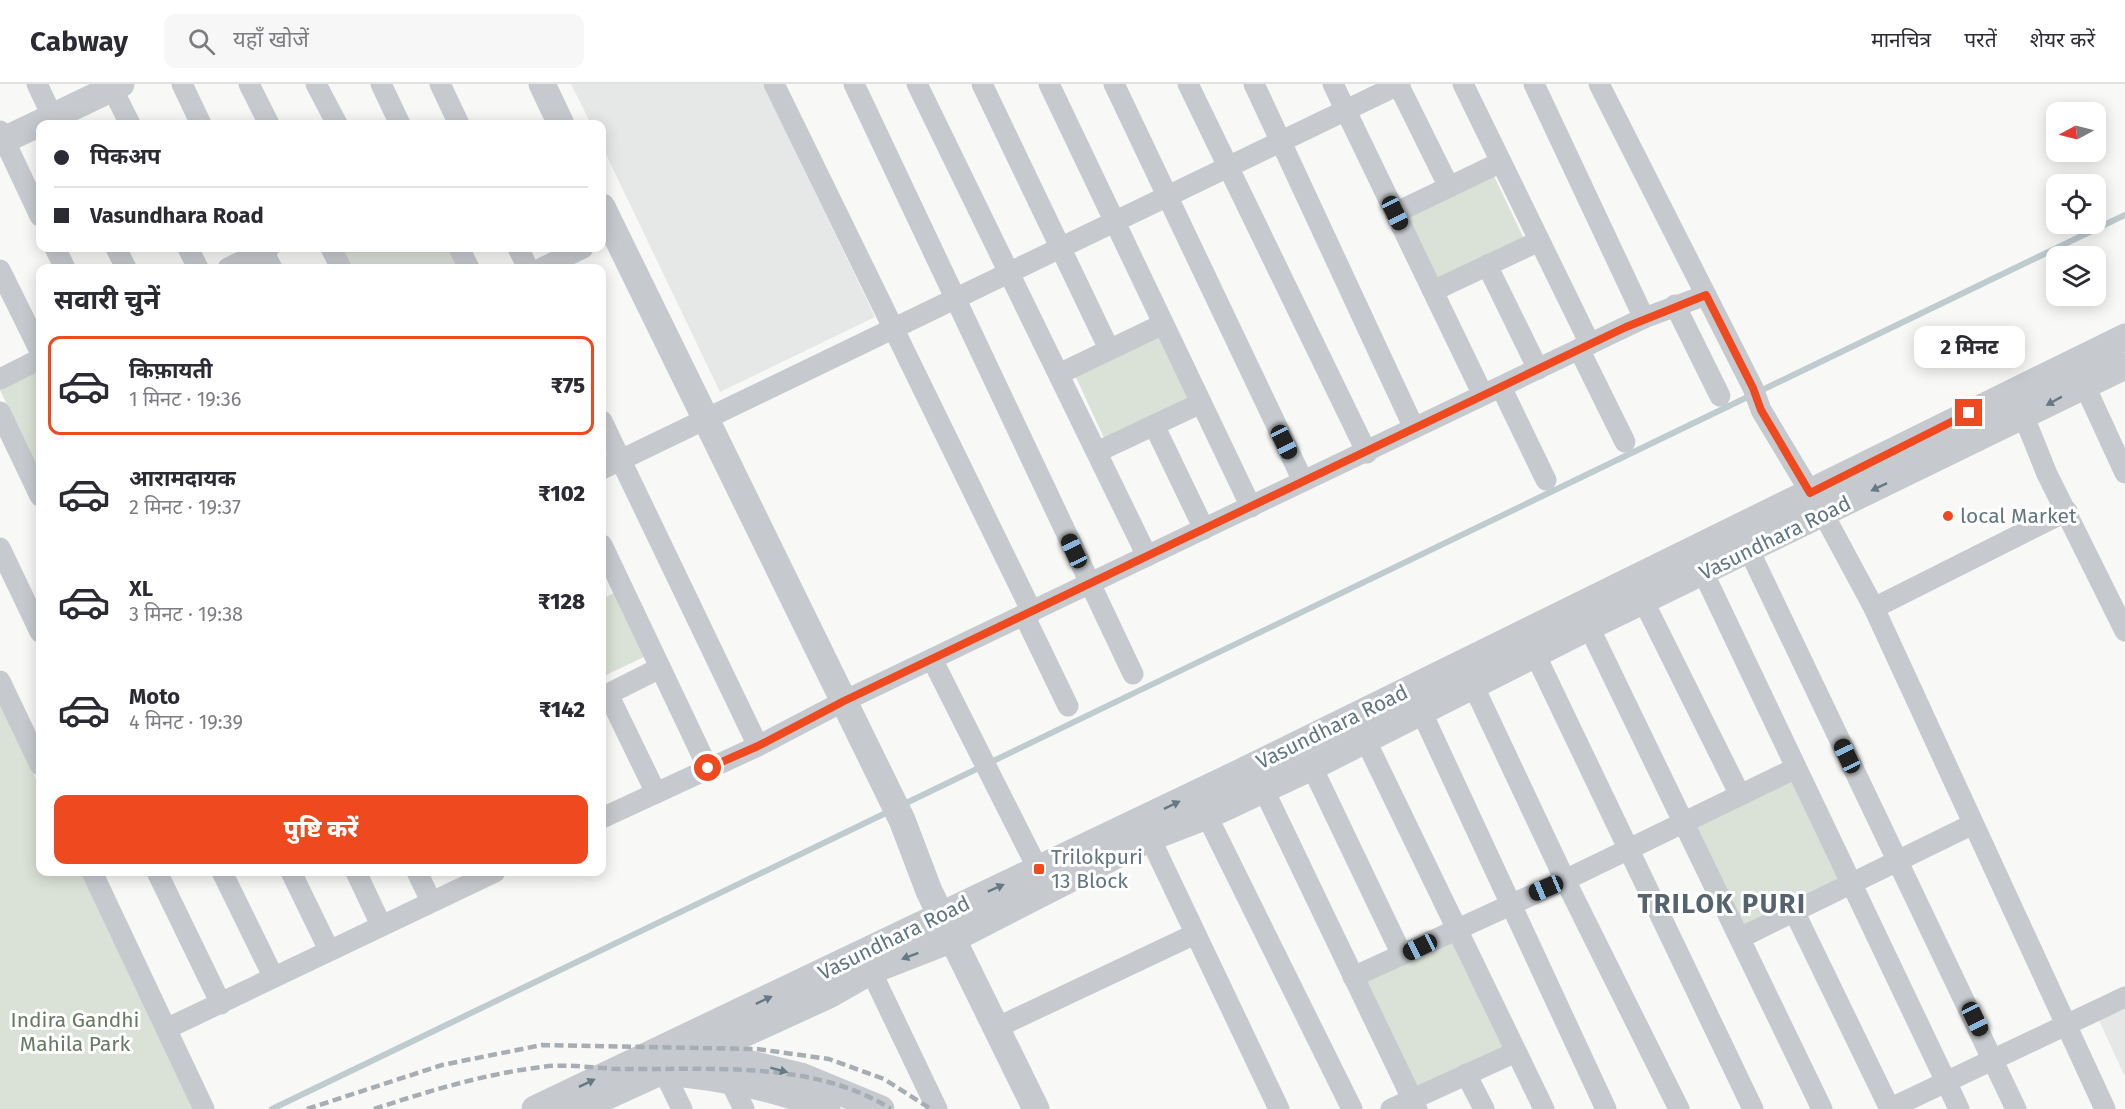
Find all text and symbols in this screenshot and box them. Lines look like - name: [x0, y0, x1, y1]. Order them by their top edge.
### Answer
- search box: [164, 14, 584, 68]
- text: Cabway: [30, 25, 128, 58]
- icon: search: [185, 25, 218, 58]
- text: यहाँ खोजें: [233, 26, 309, 53]
- text: मानचित्र: [1871, 27, 1931, 53]
- text: परतें: [1964, 27, 1997, 53]
- text: शेयर करें: [2030, 27, 2095, 53]
- north arrow: [2046, 102, 2106, 162]
- map controls: [2046, 102, 2106, 306]
- text: पिकअप: [90, 143, 161, 170]
- button: locate: [2046, 174, 2106, 234]
- car: [1379, 193, 1411, 233]
- text: Vasundhara Road: [90, 202, 264, 229]
- button: layers: [2046, 246, 2106, 306]
- text: सवारी चुनें: [54, 284, 160, 316]
- callout: 2 मिनट: [1914, 326, 2024, 368]
- text: 2 मिनट: [1940, 335, 1999, 359]
- text: किफ़ायती: [129, 357, 213, 384]
- icon: car: [57, 359, 111, 413]
- text: ₹75: [551, 372, 585, 399]
- text: 1 मिनट · 19:36: [129, 387, 241, 411]
- one-way arrow: [2045, 396, 2062, 406]
- route end: [1955, 399, 1982, 426]
- car: [1268, 422, 1300, 462]
- text: आरामदायक: [129, 465, 236, 492]
- icon: car: [57, 467, 111, 521]
- text: ₹102: [538, 480, 585, 507]
- one-way arrow: [1870, 483, 1887, 492]
- street label: Vasundhara Road: [1695, 490, 1855, 586]
- text: 2 मिनट · 19:37: [129, 495, 241, 519]
- place label: local Market: [1960, 503, 2077, 529]
- marker: local Market: [1941, 509, 1955, 523]
- car: [1058, 531, 1090, 571]
- icon: car: [57, 575, 111, 629]
- text: XL: [129, 575, 153, 602]
- text: ₹128: [538, 588, 585, 615]
- text: 3 मिनट · 19:38: [129, 602, 243, 626]
- street label: Vasundhara Road: [1252, 679, 1412, 775]
- icon: car: [57, 683, 111, 737]
- text: Moto: [129, 683, 180, 710]
- text: ₹142: [539, 696, 585, 723]
- text: 4 मिनट · 19:39: [129, 710, 243, 734]
- car: [1831, 736, 1863, 776]
- route start: [694, 754, 721, 781]
- button: पुष्टि करें: [54, 795, 588, 864]
- one-way arrow: [1164, 800, 1181, 809]
- place label: Trilokpuri 13 Block: [1051, 844, 1143, 894]
- marker: Trilokpuri 13 Block: [1032, 862, 1046, 876]
- car: [1526, 873, 1566, 903]
- one-way arrow: [988, 884, 1005, 893]
- district label: TRILOK PURI: [1638, 888, 1806, 920]
- street label: Vasundhara Road: [814, 890, 974, 986]
- car: [1400, 931, 1440, 963]
- one-way arrow: [901, 952, 919, 961]
- one-way arrow: [755, 996, 772, 1005]
- car: [1959, 999, 1991, 1039]
- park label: Indira Gandhi Mahila Park: [10, 1007, 140, 1057]
- one-way arrow: [770, 1065, 788, 1075]
- one-way arrow: [579, 1078, 596, 1088]

